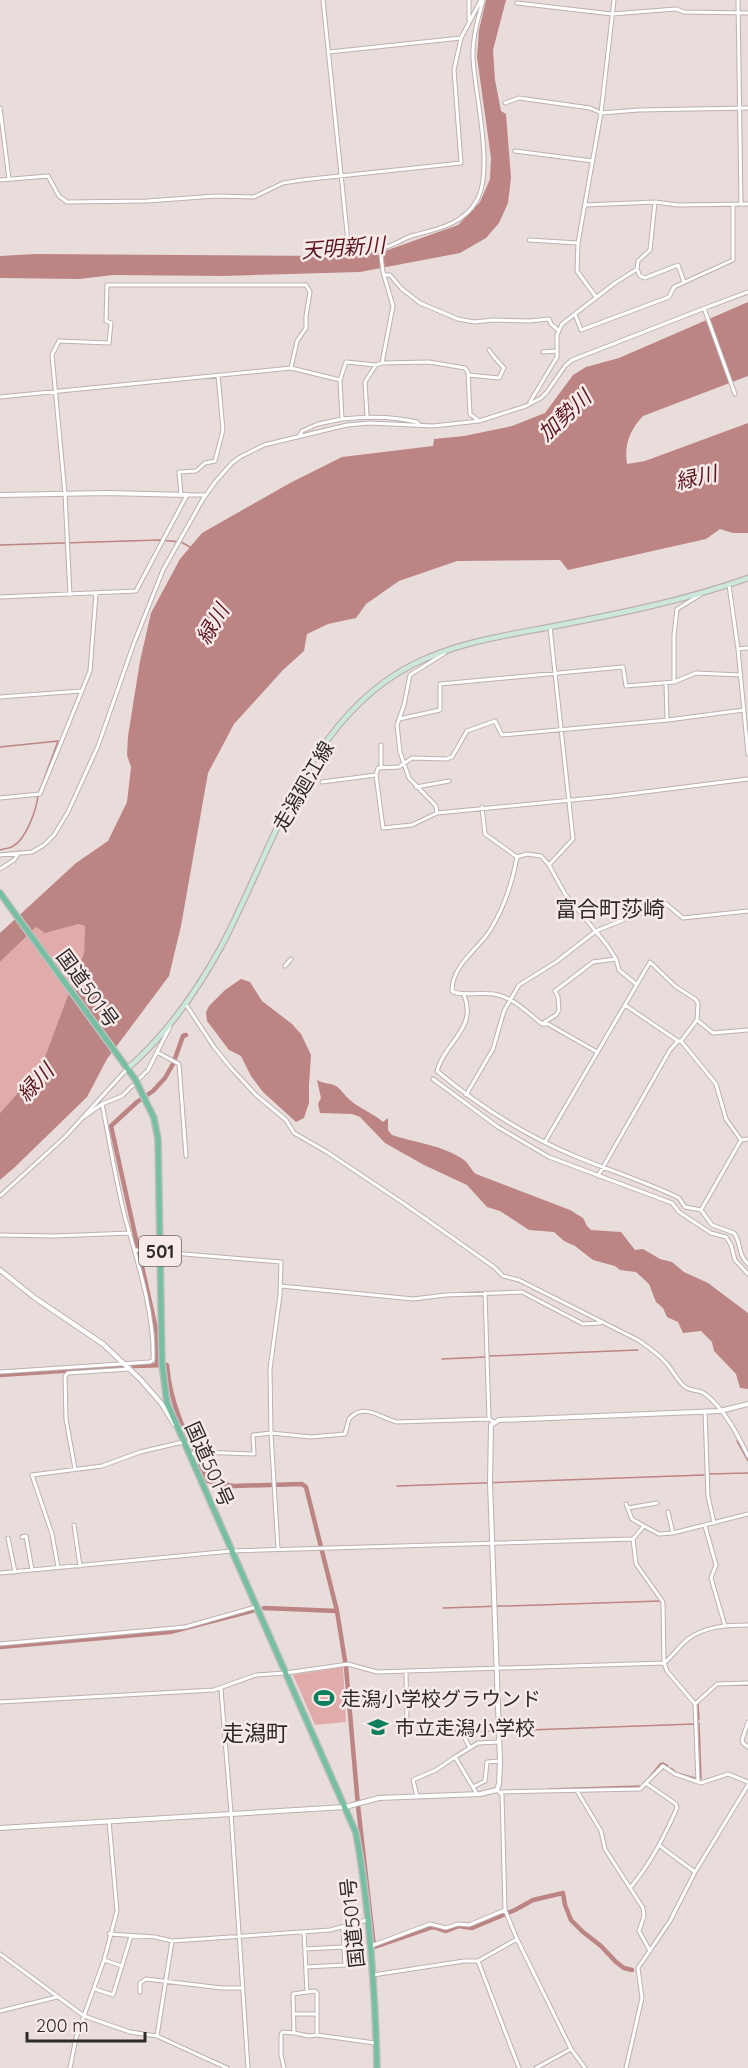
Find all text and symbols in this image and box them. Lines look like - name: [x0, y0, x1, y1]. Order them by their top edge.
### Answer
- water label: 天明新川: [300, 231, 388, 263]
- water label: 加勢川: [532, 383, 597, 446]
- water label: 緑川: [673, 459, 721, 494]
- water label: 緑川: [190, 598, 235, 649]
- street label: 走潟廻江線: [267, 736, 339, 836]
- district label: 富合町莎崎: [555, 895, 665, 923]
- street label: 国道501号: [51, 944, 125, 1032]
- water label: 緑川: [11, 1056, 60, 1106]
- road number: 501: [139, 1236, 181, 1266]
- street label: 国道501号: [180, 1418, 240, 1510]
- sports icon: 走潟小学校グラウンド: [312, 1686, 336, 1710]
- place label: 走潟小学校グラウンド: [341, 1686, 541, 1711]
- school or university icon: 市立走潟小学校: [366, 1715, 390, 1739]
- place label: 市立走潟小学校: [395, 1715, 535, 1740]
- district label: 走潟町: [222, 1719, 288, 1747]
- street label: 国道501号: [335, 1877, 369, 1969]
- scale bar: [27, 2005, 146, 2043]
- text: 200 m: [36, 2014, 89, 2037]

